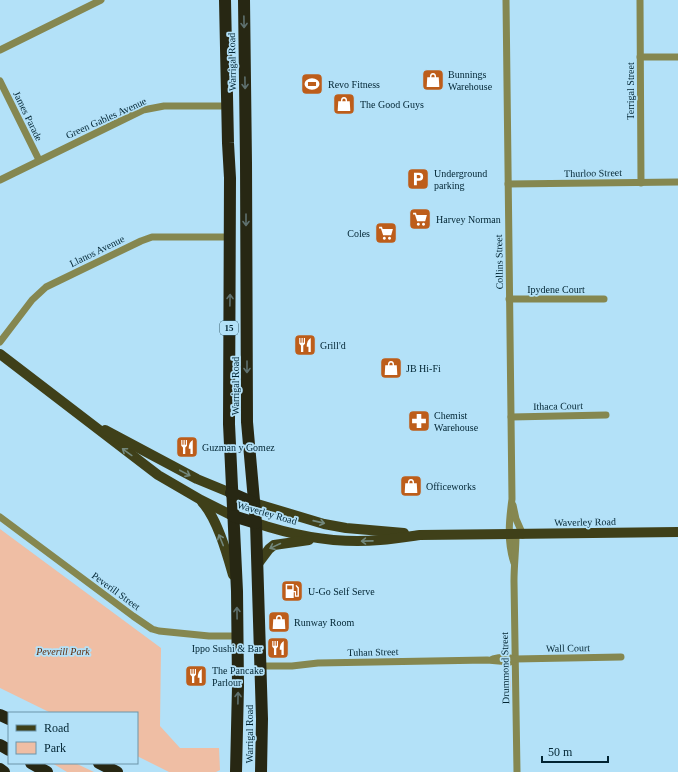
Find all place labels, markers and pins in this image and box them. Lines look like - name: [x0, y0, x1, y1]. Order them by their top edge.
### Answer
- shop icon: Bunnings Warehouse: [420, 67, 446, 93]
- place label: Bunnings Warehouse: [448, 69, 493, 92]
- sports icon: Revo Fitness: [299, 71, 325, 97]
- place label: Revo Fitness: [328, 79, 380, 90]
- shop icon: The Good Guys: [331, 91, 357, 117]
- place label: The Good Guys: [360, 99, 424, 110]
- parking icon: Underground parking: [405, 166, 431, 192]
- place label: Underground parking: [434, 168, 487, 191]
- supermarket icon: Harvey Norman: [407, 206, 433, 232]
- place label: Harvey Norman: [436, 214, 501, 225]
- supermarket icon: Coles: [373, 220, 399, 246]
- place label: Coles: [347, 228, 370, 239]
- restaurant icon: Grill'd: [292, 332, 318, 358]
- place label: Grill'd: [320, 340, 346, 351]
- shop icon: JB Hi-Fi: [378, 355, 404, 381]
- place label: JB Hi-Fi: [406, 363, 441, 374]
- pharmacy icon: Chemist Warehouse: [406, 408, 432, 434]
- place label: Chemist Warehouse: [434, 410, 479, 433]
- restaurant icon: Guzman y Gomez: [174, 434, 200, 460]
- place label: Guzman y Gomez: [202, 442, 275, 453]
- shop icon: Officeworks: [398, 473, 424, 499]
- place label: Officeworks: [426, 481, 476, 492]
- fuel station icon: U-Go Self Serve: [279, 578, 305, 604]
- place label: U-Go Self Serve: [308, 586, 375, 597]
- shop icon: Runway Room: [266, 609, 292, 635]
- place label: Runway Room: [294, 617, 355, 628]
- restaurant icon: Ippo Sushi & Bar: [265, 635, 291, 661]
- place label: Ippo Sushi & Bar: [192, 643, 263, 654]
- restaurant icon: The Pancake Parlour: [183, 663, 209, 689]
- place label: The Pancake Parlour: [212, 665, 264, 688]

